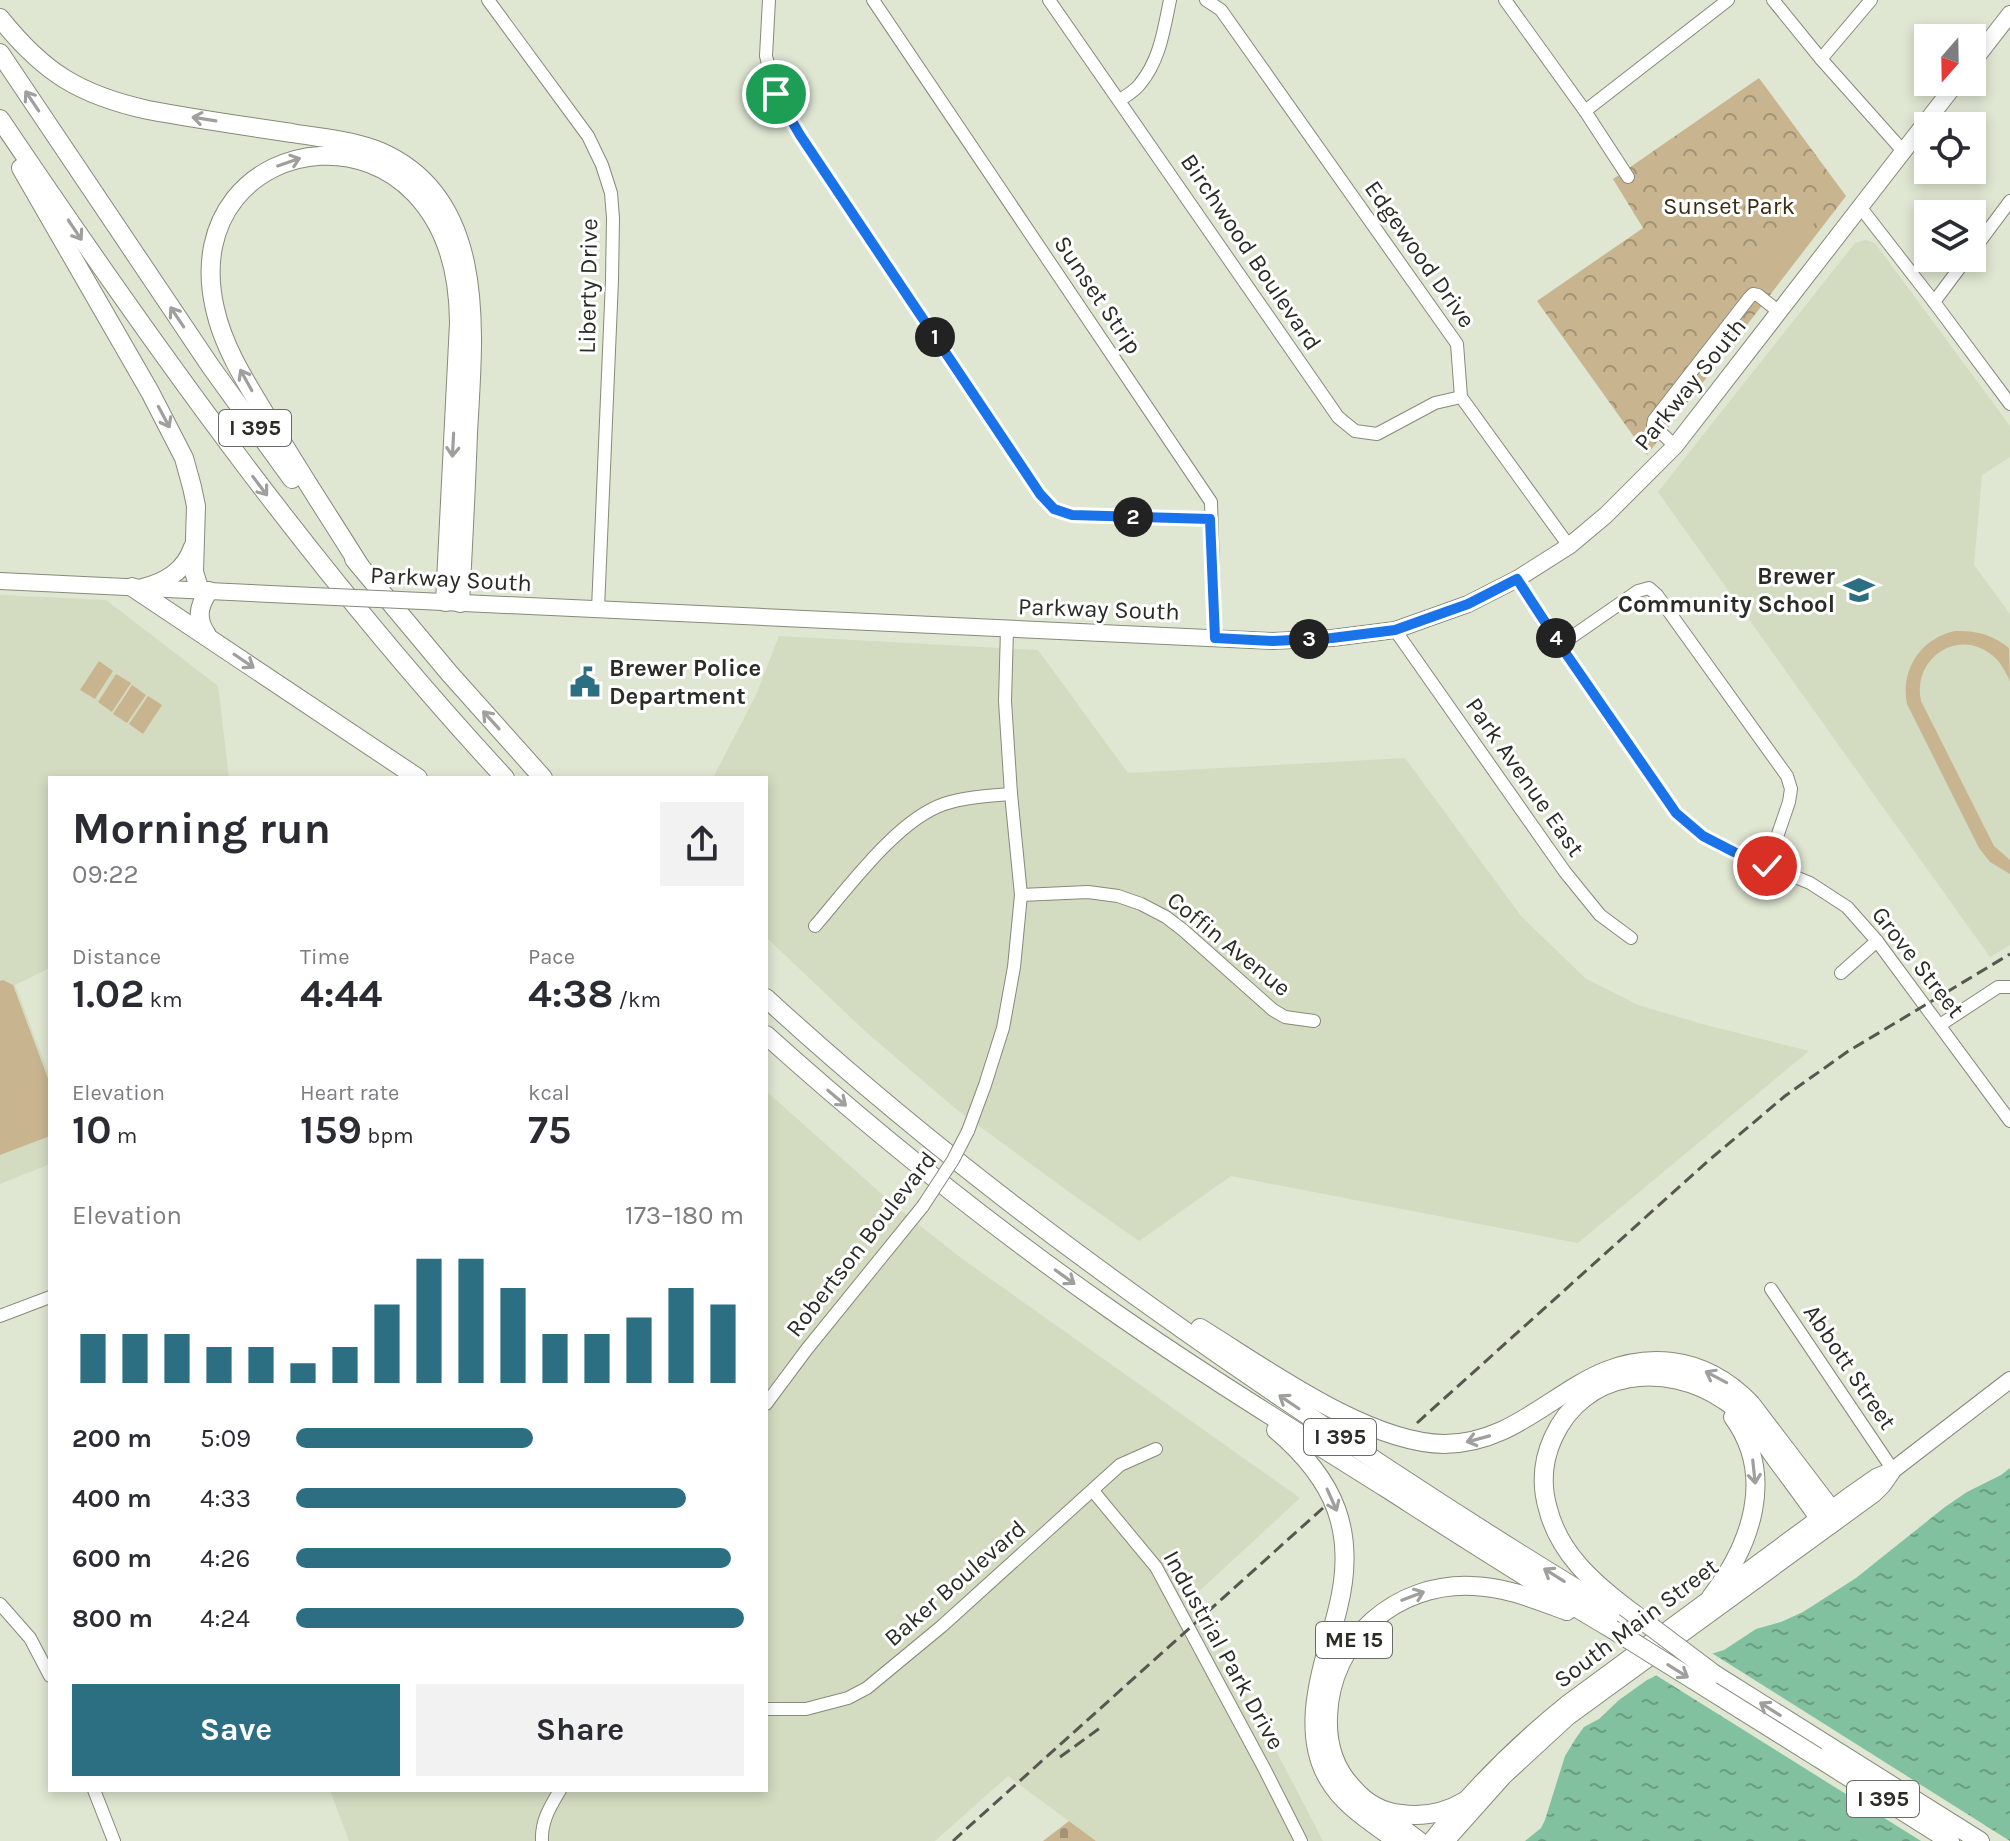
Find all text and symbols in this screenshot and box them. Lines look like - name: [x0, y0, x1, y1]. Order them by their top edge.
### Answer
- north arrow: [1914, 24, 1986, 96]
- map controls: [1914, 24, 1986, 272]
- pin: [742, 60, 810, 128]
- icon: arrive: [754, 72, 798, 116]
- one-way arrow: [24, 90, 40, 112]
- one-way arrow: [192, 111, 217, 126]
- button: locate: [1914, 112, 1986, 184]
- street label: Birchwood Boulevard: [1175, 148, 1327, 356]
- one-way arrow: [276, 154, 301, 169]
- street label: Edgewood Drive: [1359, 175, 1481, 333]
- park label: Sunset Park: [1663, 192, 1795, 220]
- button: layers: [1914, 200, 1986, 272]
- one-way arrow: [67, 218, 83, 240]
- street label: Liberty Drive: [573, 218, 603, 354]
- street label: Sunset Strip: [1048, 231, 1148, 359]
- one-way arrow: [169, 306, 185, 328]
- street label: Parkway South: [1628, 312, 1752, 456]
- pin: 1: [915, 317, 955, 357]
- text: 1: [931, 324, 939, 350]
- one-way arrow: [237, 369, 253, 393]
- one-way arrow: [157, 405, 172, 429]
- road number: I 395: [219, 410, 291, 446]
- one-way arrow: [445, 431, 460, 457]
- one-way arrow: [252, 475, 269, 496]
- pin: 2: [1113, 497, 1153, 537]
- text: 2: [1126, 504, 1140, 530]
- street label: Parkway South: [369, 561, 533, 597]
- place label: Brewer Community School: [1618, 562, 1836, 618]
- school or university icon: Brewer Community School: [1842, 573, 1876, 607]
- street label: Parkway South: [1018, 592, 1180, 626]
- pin: 4: [1536, 618, 1576, 658]
- pin: 3: [1289, 619, 1329, 659]
- text: 4: [1549, 625, 1563, 651]
- text: 3: [1302, 626, 1316, 652]
- one-way arrow: [232, 653, 255, 669]
- place label: Brewer Police Department: [609, 654, 761, 710]
- public building icon: Brewer Police Department: [568, 665, 602, 699]
- street label: Park Avenue East: [1460, 692, 1590, 862]
- one-way arrow: [482, 711, 500, 731]
- button: share: [660, 802, 744, 886]
- text: Morning run: [72, 803, 331, 854]
- pin: [1733, 832, 1801, 900]
- icon: check: [1745, 844, 1789, 888]
- text: 09:22: [72, 859, 139, 890]
- street label: Coffin Avenue: [1162, 886, 1296, 1002]
- street label: Grove Street: [1866, 901, 1970, 1023]
- text: Distance: [72, 944, 161, 970]
- text: Time: [300, 944, 349, 970]
- text: Pace: [528, 944, 575, 970]
- text: 1.02: [72, 970, 144, 1017]
- text: 4:44: [300, 970, 382, 1017]
- text: 4:38: [528, 970, 613, 1017]
- text: km: [144, 987, 183, 1013]
- text: /km: [613, 987, 661, 1013]
- text: Elevation: [72, 1080, 165, 1106]
- text: Heart rate: [300, 1080, 399, 1106]
- text: kcal: [528, 1080, 570, 1106]
- one-way arrow: [826, 1089, 847, 1107]
- text: 10: [72, 1106, 112, 1153]
- text: 159: [300, 1106, 362, 1153]
- text: 75: [528, 1106, 571, 1153]
- text: m: [112, 1123, 137, 1149]
- text: bpm: [362, 1123, 414, 1149]
- street label: Robertson Boulevard: [780, 1146, 942, 1342]
- text: Elevation: [72, 1200, 182, 1231]
- text: 173–180 m: [625, 1200, 744, 1231]
- one-way arrow: [1054, 1269, 1075, 1286]
- street label: Abbott Street: [1798, 1299, 1902, 1435]
- one-way arrow: [1704, 1368, 1728, 1384]
- one-way arrow: [1278, 1394, 1300, 1411]
- road number: I 395: [1304, 1419, 1376, 1455]
- text: 200 m: [72, 1423, 152, 1454]
- text: 5:09: [200, 1423, 251, 1454]
- one-way arrow: [1466, 1432, 1492, 1447]
- one-way arrow: [1746, 1458, 1761, 1485]
- text: 400 m: [72, 1483, 152, 1514]
- text: 4:33: [200, 1483, 251, 1514]
- one-way arrow: [1325, 1488, 1340, 1512]
- street label: Baker Boulevard: [879, 1514, 1031, 1652]
- text: 600 m: [72, 1543, 152, 1574]
- text: 4:26: [200, 1543, 250, 1574]
- street label: Industrial Park Drive: [1158, 1545, 1290, 1755]
- street label: South Main Street: [1548, 1552, 1724, 1694]
- one-way arrow: [1543, 1566, 1566, 1582]
- one-way arrow: [1400, 1588, 1425, 1602]
- text: 800 m: [72, 1603, 153, 1634]
- text: 4:24: [200, 1603, 250, 1634]
- road number: ME 15: [1316, 1622, 1392, 1658]
- one-way arrow: [1666, 1663, 1689, 1679]
- button: Save: [72, 1684, 400, 1776]
- button: Share: [416, 1684, 744, 1776]
- one-way arrow: [1759, 1701, 1782, 1717]
- road number: I 395: [1847, 1781, 1919, 1817]

